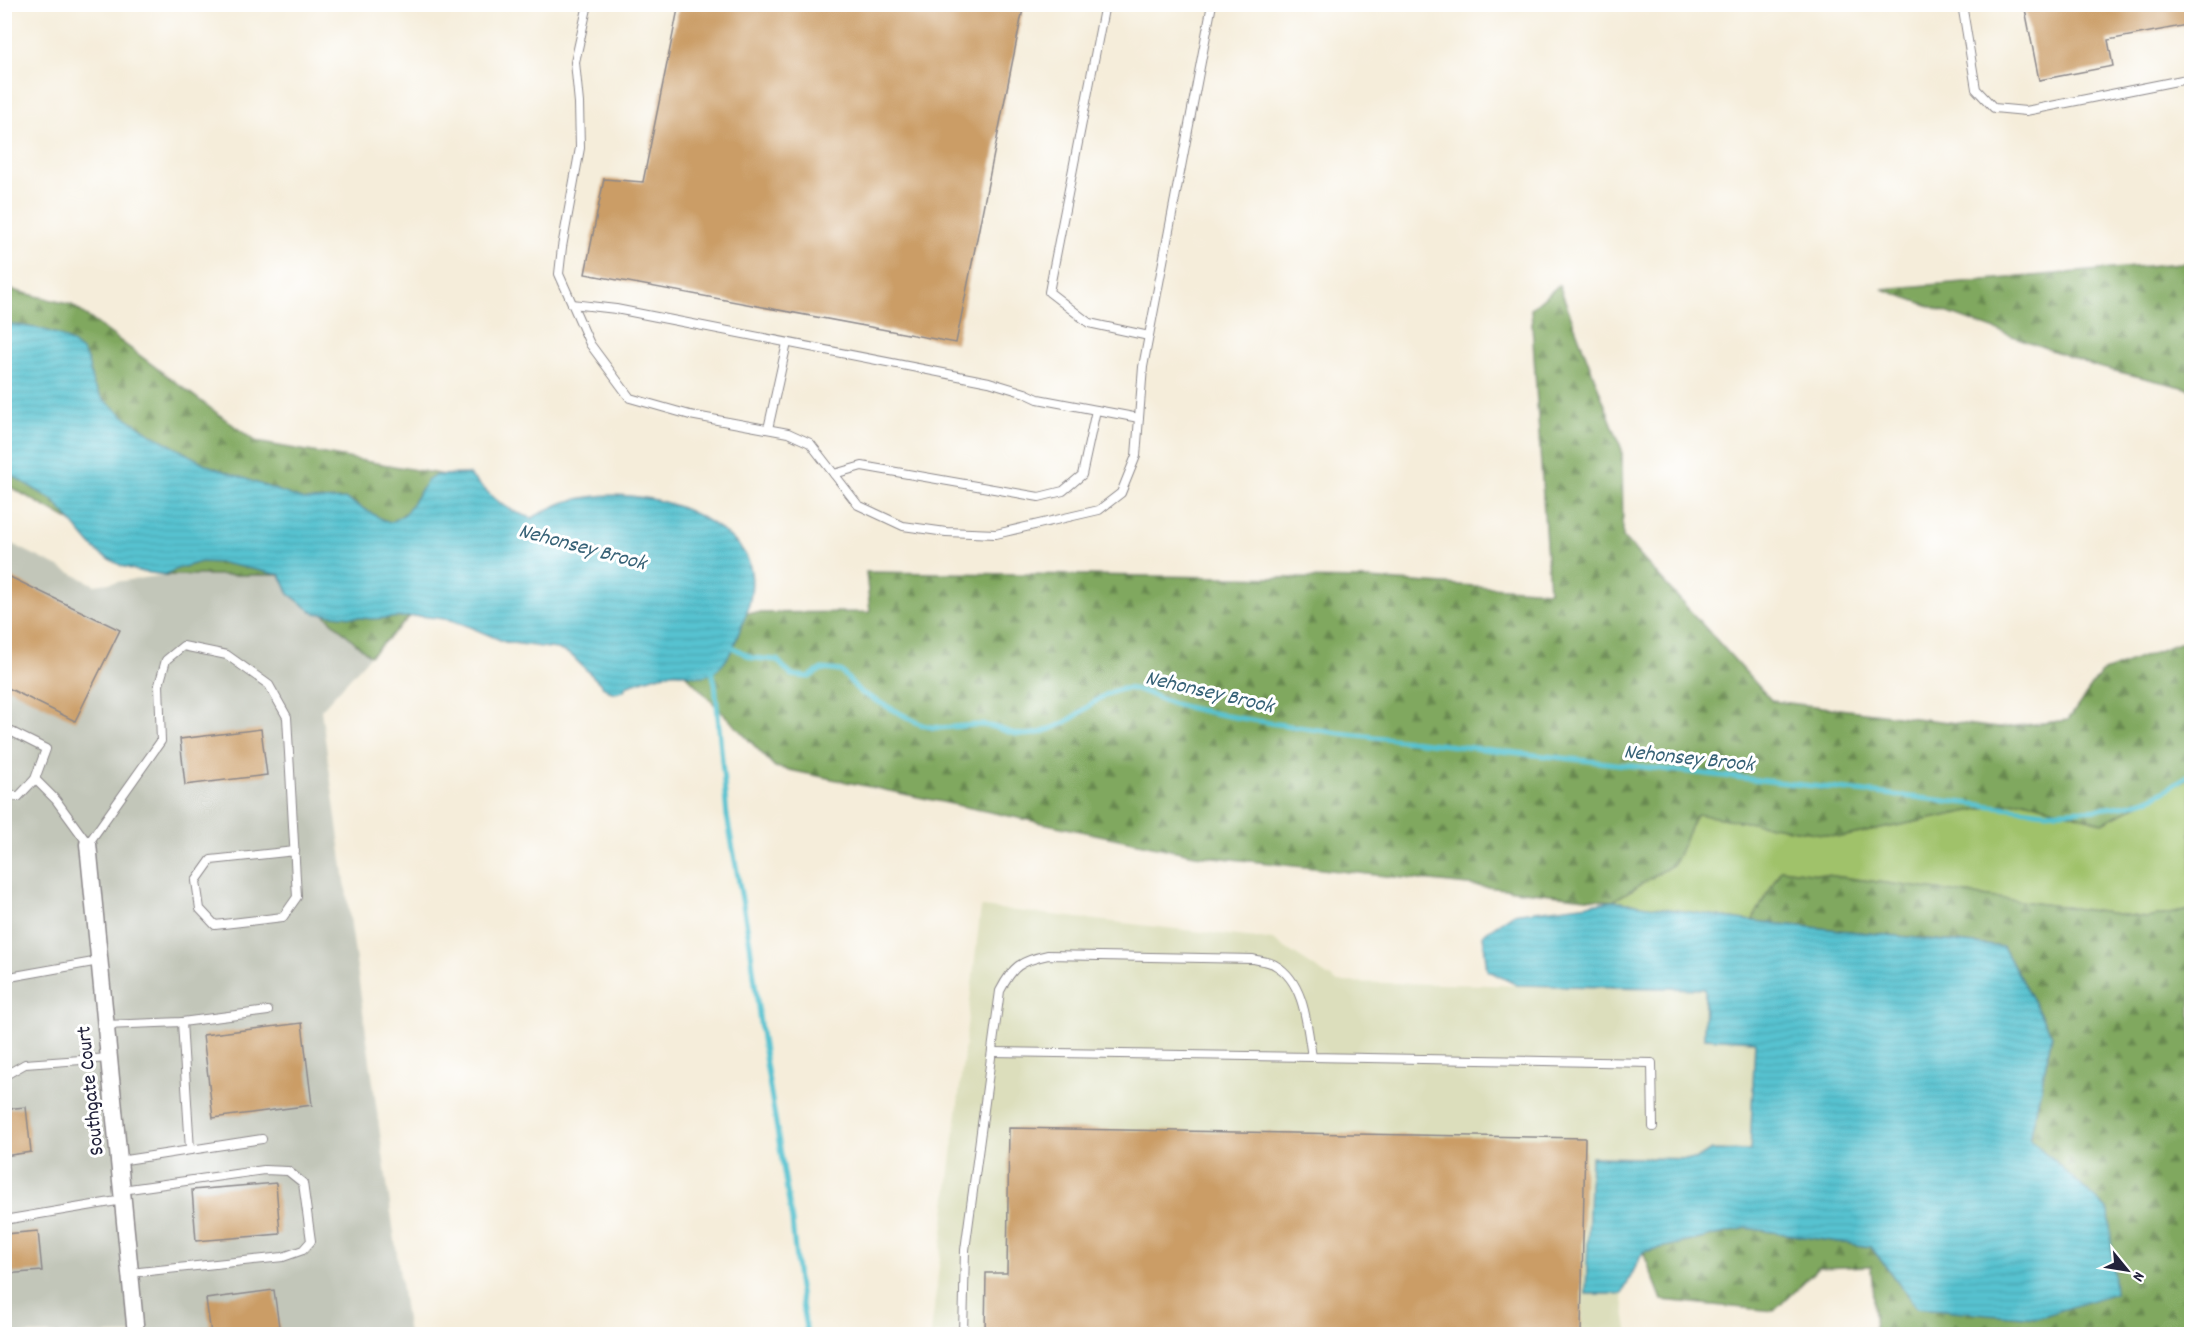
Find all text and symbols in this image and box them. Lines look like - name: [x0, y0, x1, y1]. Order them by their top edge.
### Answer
- water label: Nehonsey Brook: [515, 516, 651, 581]
- water label: Nehonsey Brook: [1142, 664, 1278, 724]
- water label: Nehonsey Brook: [1622, 737, 1757, 782]
- street label: Southgate Court: [70, 1024, 114, 1157]
- north arrow: [2097, 1240, 2157, 1300]
- text: N: [2126, 1267, 2150, 1286]

